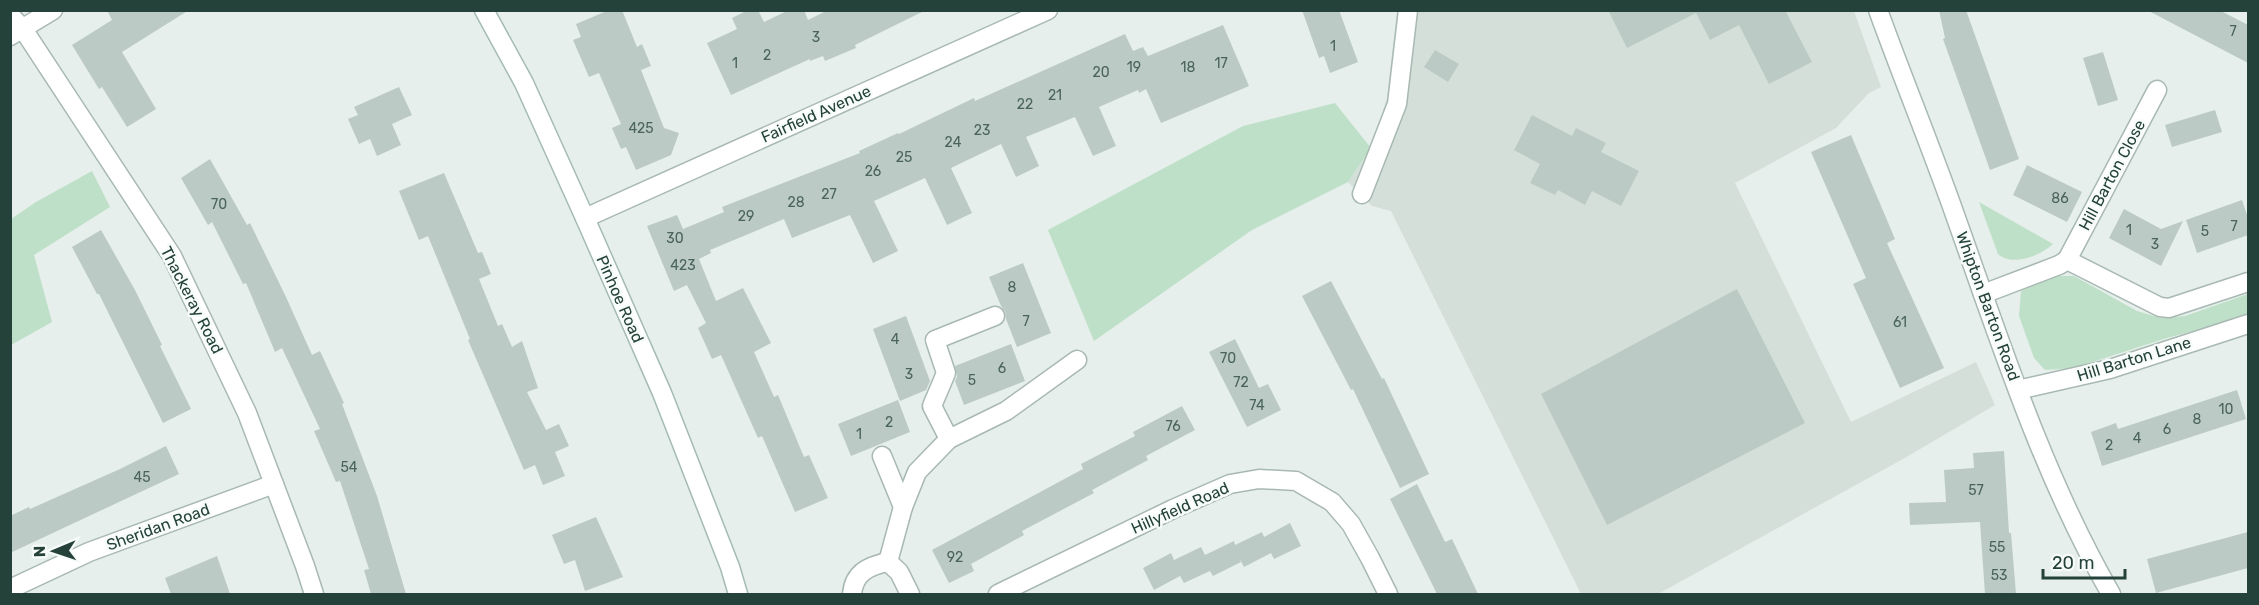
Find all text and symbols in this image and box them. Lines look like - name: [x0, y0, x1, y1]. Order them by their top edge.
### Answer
- house number: 7: [2229, 23, 2237, 40]
- house number: 3: [812, 29, 820, 46]
- house number: 1: [1330, 38, 1336, 55]
- house number: 2: [763, 47, 771, 64]
- house number: 1: [732, 55, 738, 72]
- house number: 17: [1214, 55, 1228, 72]
- house number: 19: [1127, 59, 1141, 76]
- house number: 18: [1181, 59, 1196, 76]
- house number: 20: [1092, 64, 1110, 81]
- street label: Fairfield Avenue: [758, 81, 874, 147]
- house number: 21: [1048, 87, 1062, 104]
- house number: 22: [1017, 96, 1033, 113]
- street label: Hill Barton Close: [2075, 116, 2149, 234]
- house number: 425: [628, 120, 654, 137]
- house number: 23: [974, 122, 990, 139]
- house number: 24: [945, 134, 962, 151]
- house number: 25: [896, 149, 912, 166]
- house number: 26: [865, 163, 881, 180]
- house number: 27: [821, 186, 837, 203]
- house number: 86: [2051, 190, 2069, 207]
- house number: 28: [787, 194, 805, 211]
- house number: 70: [211, 196, 227, 213]
- house number: 29: [738, 208, 754, 225]
- house number: 7: [2230, 218, 2238, 235]
- house number: 1: [2126, 222, 2132, 239]
- house number: 5: [2201, 223, 2209, 240]
- street label: Whipton Barton Road: [1952, 229, 2024, 383]
- house number: 30: [666, 230, 684, 247]
- house number: 3: [2151, 236, 2159, 253]
- street label: Thackeray Road: [157, 243, 227, 357]
- street label: Pinhoe Road: [592, 252, 648, 346]
- house number: 423: [670, 257, 696, 274]
- house number: 8: [1008, 279, 1017, 296]
- house number: 7: [1022, 313, 1030, 330]
- house number: 61: [1893, 314, 1907, 331]
- house number: 4: [891, 331, 900, 348]
- street label: Hill Barton Lane: [2075, 333, 2193, 385]
- house number: 70: [1220, 350, 1236, 367]
- house number: 6: [998, 360, 1006, 377]
- house number: 3: [905, 366, 913, 383]
- house number: 5: [968, 372, 976, 389]
- house number: 72: [1233, 374, 1249, 391]
- house number: 74: [1249, 397, 1265, 414]
- house number: 10: [2219, 401, 2234, 418]
- house number: 8: [2193, 411, 2202, 428]
- house number: 2: [885, 414, 893, 431]
- house number: 76: [1165, 418, 1181, 435]
- house number: 6: [2163, 421, 2171, 438]
- house number: 1: [856, 426, 862, 443]
- house number: 4: [2133, 430, 2142, 447]
- house number: 2: [2105, 437, 2113, 454]
- house number: 54: [340, 459, 358, 476]
- house number: 45: [133, 469, 151, 486]
- street label: Hillyfield Road: [1128, 478, 1232, 538]
- house number: 57: [1968, 482, 1984, 499]
- street label: Sheridan Road: [104, 500, 212, 554]
- north arrow: [24, 521, 84, 581]
- house number: 55: [1989, 539, 2005, 556]
- scale bar: [2043, 542, 2126, 580]
- text: N: [30, 545, 49, 558]
- house number: 92: [947, 549, 963, 566]
- text: 20 m: [2052, 552, 2094, 574]
- house number: 53: [1991, 567, 2007, 584]

